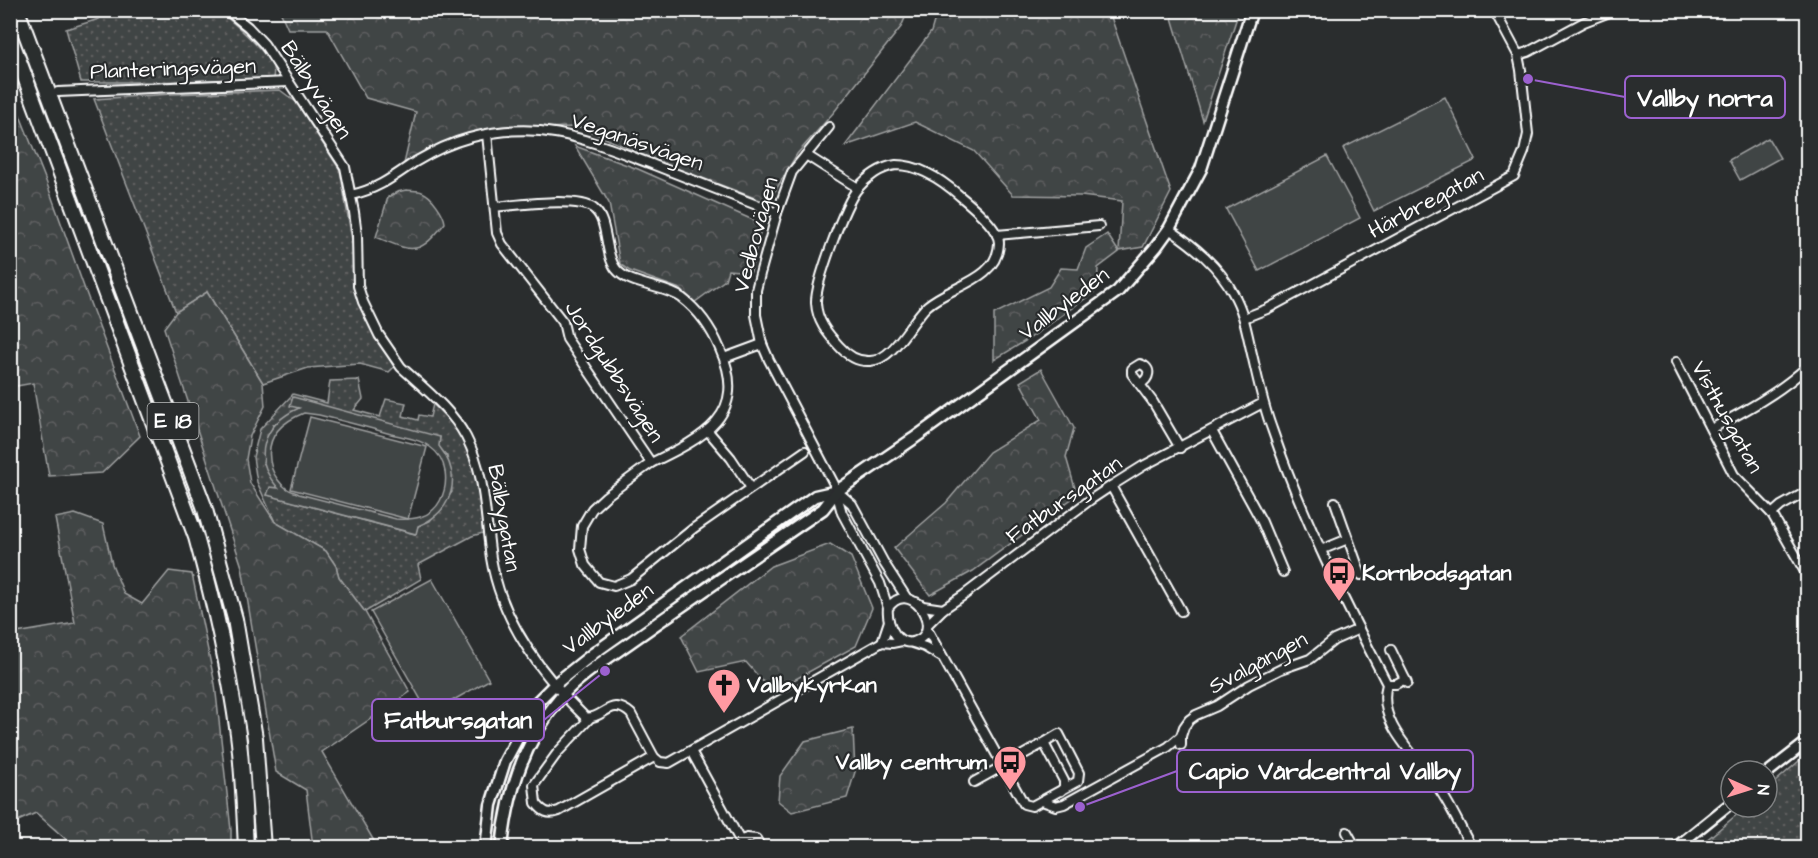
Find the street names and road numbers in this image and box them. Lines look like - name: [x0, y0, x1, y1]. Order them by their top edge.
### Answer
- street label: Bälbyvägen: [272, 35, 359, 146]
- street label: Planteringsvägen: [89, 51, 257, 88]
- street label: Veganäsvägen: [566, 105, 707, 180]
- street label: Härbregatan: [1363, 160, 1490, 247]
- street label: Vedbovägen: [726, 174, 787, 297]
- street label: Vallbyleden: [1012, 260, 1116, 349]
- street label: Jordgubbsvägen: [556, 295, 671, 449]
- street label: Visthusgatan: [1683, 355, 1771, 479]
- road number: E 18: [148, 403, 198, 439]
- street label: Fatbursgatan: [1000, 448, 1129, 552]
- street label: Bälbygatan: [478, 462, 529, 574]
- street label: Vallbyleden: [556, 575, 661, 663]
- street label: Svalgången: [1203, 624, 1313, 703]

